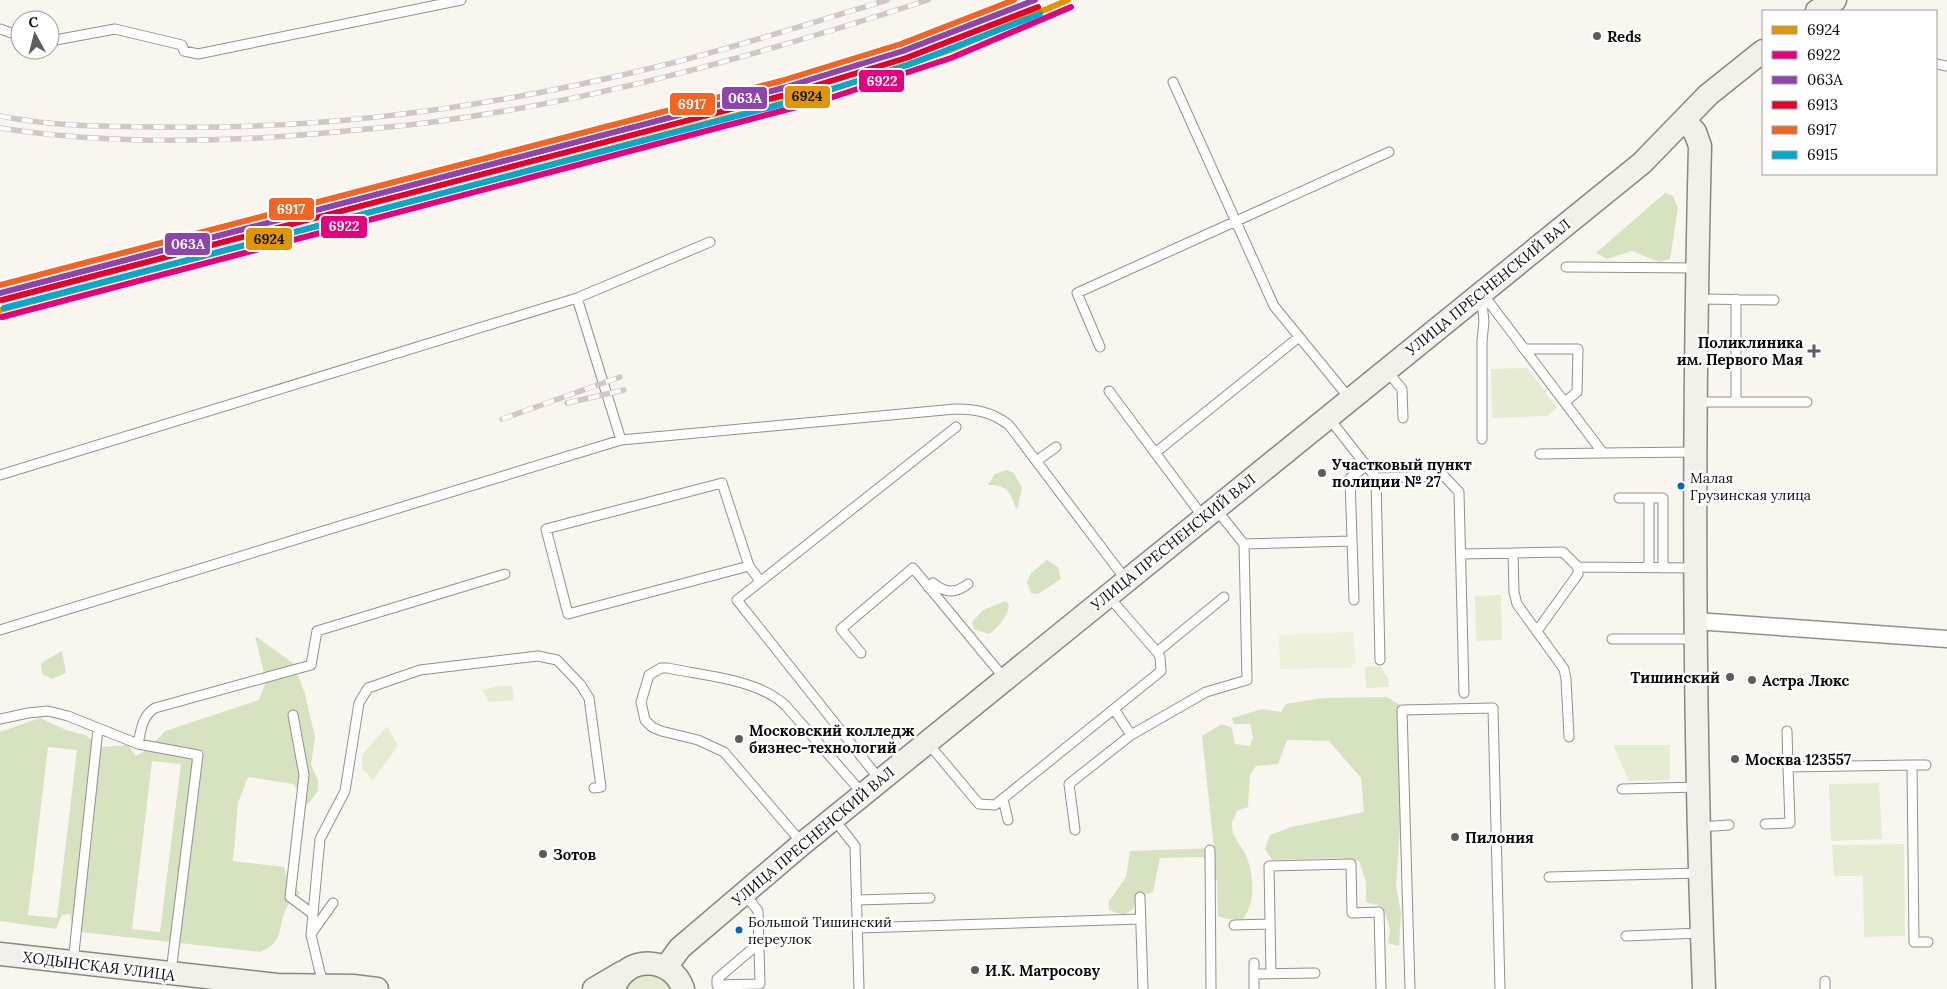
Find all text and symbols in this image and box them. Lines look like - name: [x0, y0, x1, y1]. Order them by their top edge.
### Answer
- north arrow: [10, 10, 60, 60]
- legend: [1762, 10, 1937, 175]
- text: С: [28, 13, 40, 32]
- text: 6924: [1807, 20, 1840, 39]
- place label: Reds: [1607, 27, 1641, 46]
- marker: Reds: [1591, 30, 1603, 42]
- text: 6922: [1807, 45, 1840, 64]
- line badge: 6922: [858, 69, 905, 93]
- text: 063А: [1807, 70, 1843, 89]
- text: 6922: [866, 72, 898, 90]
- line badge: 6924: [784, 85, 831, 109]
- line badge: 063А: [721, 86, 768, 110]
- text: 6924: [791, 87, 823, 105]
- text: 063А: [728, 89, 763, 107]
- line badge: 6917: [669, 92, 716, 116]
- text: 6917: [678, 95, 707, 113]
- text: 6913: [1807, 95, 1838, 114]
- text: 6917: [1807, 120, 1837, 139]
- text: 6915: [1807, 145, 1838, 164]
- line badge: 6917: [268, 197, 315, 221]
- text: 6917: [277, 200, 306, 218]
- line badge: 6922: [320, 215, 368, 239]
- street label: УЛИЦА ПРЕСНЕНСКИЙ ВАЛ: [1401, 215, 1574, 360]
- text: 6922: [328, 217, 360, 235]
- line badge: 6924: [245, 227, 293, 251]
- text: 6924: [253, 230, 285, 248]
- line badge: 063А: [164, 232, 211, 256]
- text: 063А: [171, 235, 206, 253]
- place label: Поликлиника им. Первого Мая: [1677, 333, 1803, 369]
- marker: Поликлиника им. Первого Мая: [1807, 344, 1821, 358]
- place label: Участковый пункт полиции № 27: [1332, 455, 1472, 491]
- marker: Участковый пункт полиции № 27: [1316, 467, 1328, 479]
- place label: Малая Грузинская улица: [1690, 469, 1811, 504]
- street label: УЛИЦА ПРЕСНЕНСКИЙ ВАЛ: [1086, 470, 1259, 615]
- marker: Малая Грузинская улица: [1676, 481, 1686, 491]
- place label: Тишинский: [1631, 668, 1720, 687]
- marker: Тишинский: [1724, 671, 1736, 683]
- place label: Астра Люкс: [1762, 671, 1849, 690]
- marker: Астра Люкс: [1746, 674, 1758, 686]
- place label: Московский колледж бизнес-технологий: [749, 721, 915, 757]
- marker: Московский колледж бизнес-технологий: [733, 733, 745, 745]
- place label: Москва 123557: [1745, 750, 1851, 769]
- marker: Москва 123557: [1729, 753, 1741, 765]
- street label: УЛИЦА ПРЕСНЕНСКИЙ ВАЛ: [727, 762, 898, 910]
- place label: Пилония: [1465, 828, 1534, 847]
- marker: Пилония: [1449, 831, 1461, 843]
- place label: Зотов: [553, 845, 597, 864]
- marker: Зотов: [537, 848, 549, 860]
- place label: Большой Тишинский переулок: [748, 913, 892, 948]
- marker: Большой Тишинский переулок: [734, 925, 744, 935]
- street label: ХОДЫНСКАЯ УЛИЦА: [22, 947, 177, 985]
- place label: И.К. Матросову: [985, 961, 1101, 980]
- marker: И.К. Матросову: [969, 964, 981, 976]

